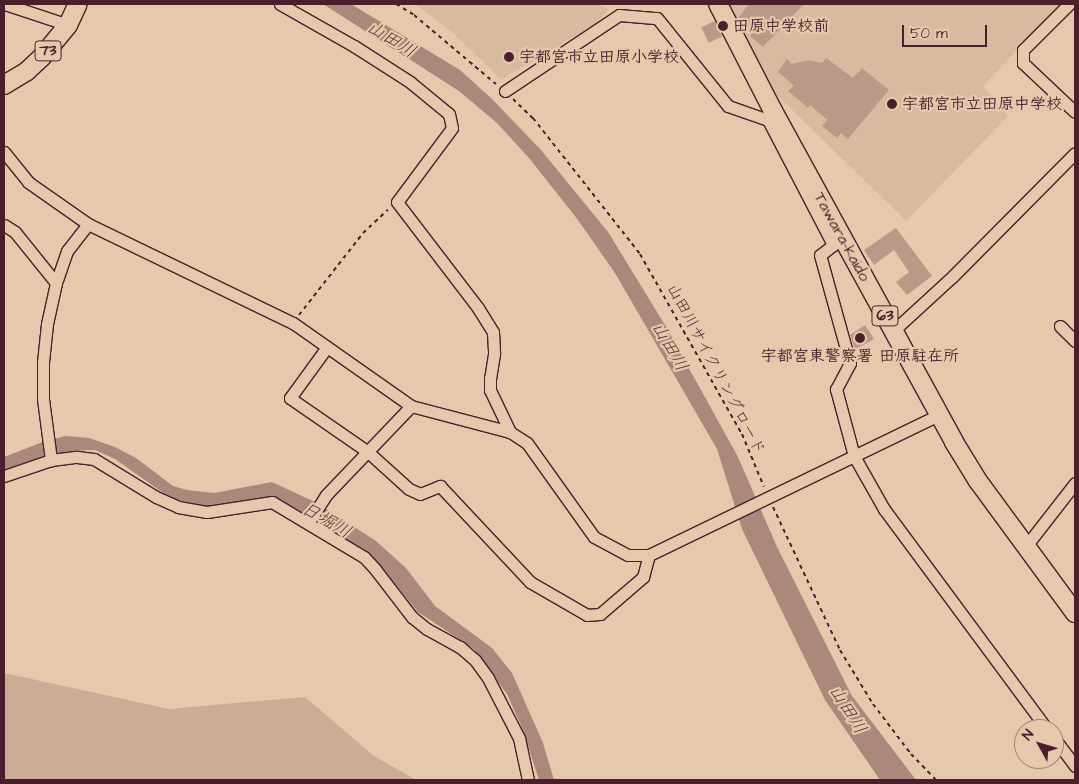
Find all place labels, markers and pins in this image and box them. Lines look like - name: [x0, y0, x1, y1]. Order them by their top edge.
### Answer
- place label: 田原中学校前: [733, 16, 829, 36]
- marker: 田原中学校前: [717, 20, 729, 32]
- place label: 宇都宮市立田原小学校: [519, 47, 679, 67]
- marker: 宇都宮市立田原小学校: [503, 51, 515, 63]
- place label: 宇都宮市立田原中学校: [902, 94, 1062, 114]
- marker: 宇都宮市立田原中学校: [886, 98, 898, 110]
- marker: 宇都宮東警察署 田原駐在所: [854, 332, 866, 344]
- place label: 宇都宮東警察署 田原駐在所: [761, 346, 959, 366]

